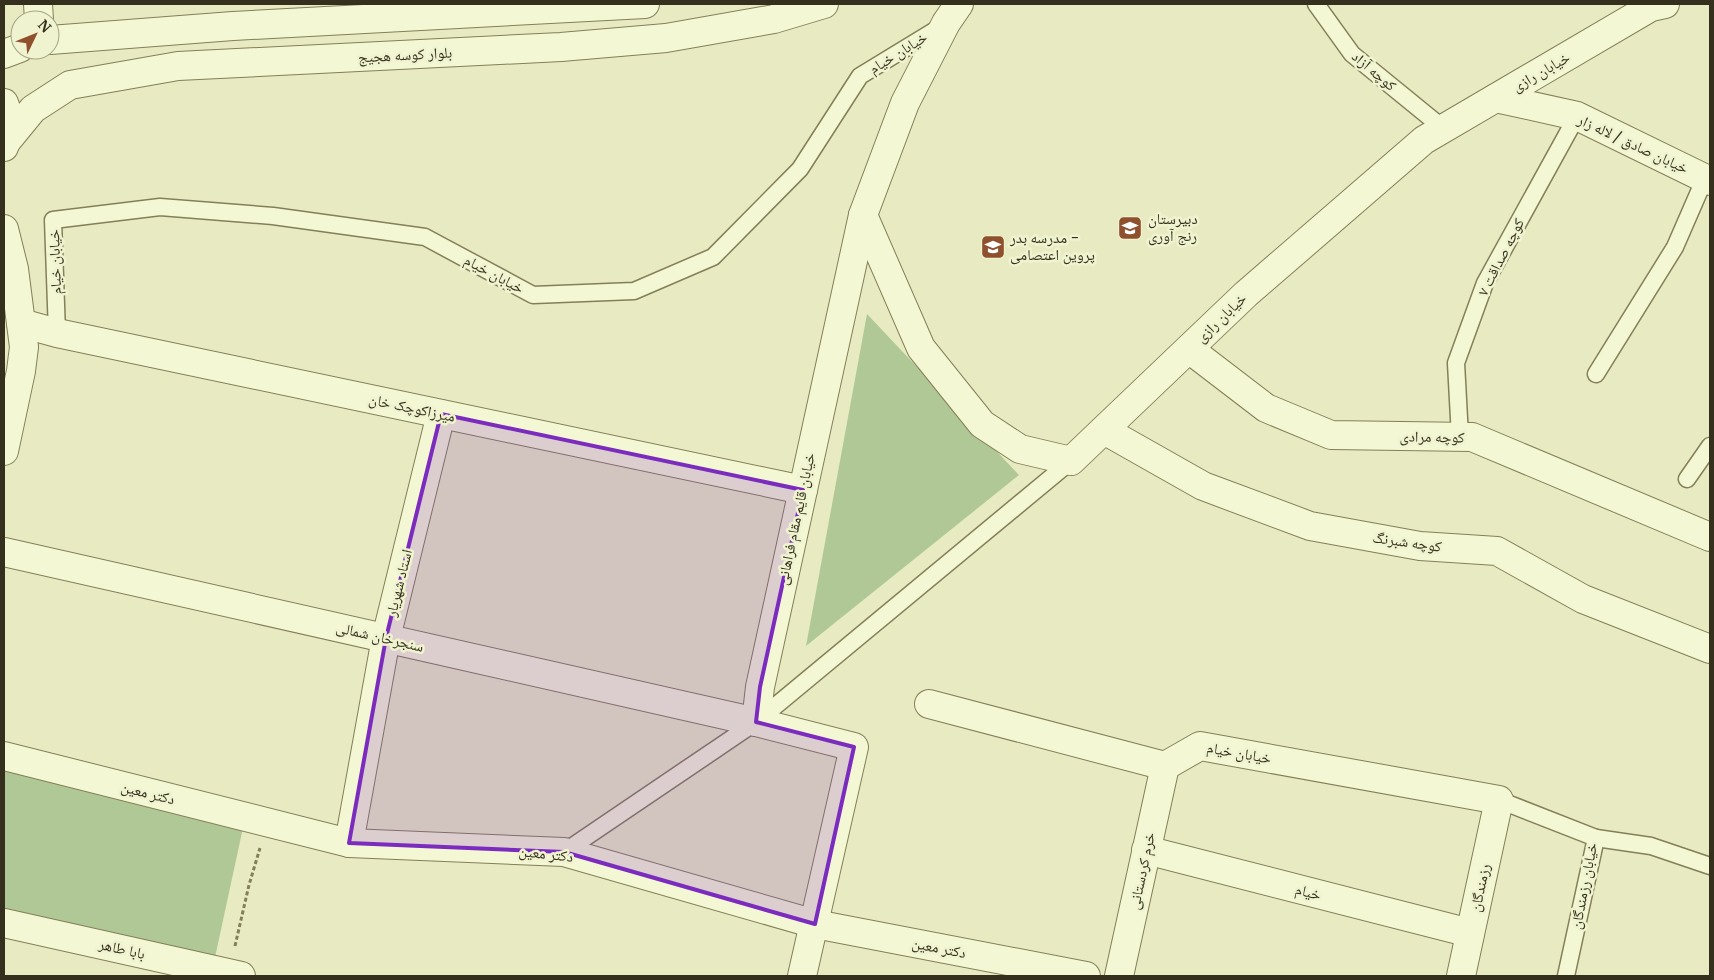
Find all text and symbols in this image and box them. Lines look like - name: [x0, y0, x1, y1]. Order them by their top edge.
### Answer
- north arrow: [10, 10, 60, 60]
- text: N: [34, 16, 55, 36]
- street label: خیابان خیام: [865, 27, 931, 79]
- street label: بلوار کوسه هجیج: [357, 43, 453, 67]
- street label: کوچه آزاد: [1348, 47, 1400, 95]
- street label: خیابان رازی: [1509, 47, 1574, 97]
- street label: خیابان صادق / لاله زار: [1574, 109, 1692, 179]
- place label: دبیرستان رنج آوری: [1148, 209, 1198, 246]
- school or university icon: دبیرستان رنج آوری: [1117, 215, 1143, 241]
- street label: کوچه صداقت ۷: [1473, 215, 1528, 299]
- place label: مدرسه بدر - پروین اعتصامی: [1009, 228, 1095, 265]
- street label: خیابان خیام: [44, 229, 66, 295]
- school or university icon: مدرسه بدر - پروین اعتصامی: [980, 234, 1006, 260]
- street label: خیابان خیام: [461, 250, 528, 298]
- street label: خیابان رازی: [1191, 288, 1251, 347]
- street label: میرزاکوچک خان: [367, 389, 457, 427]
- street label: کوچه مرادی: [1399, 426, 1465, 448]
- street label: خیابان قایم مقام فراهانی: [772, 451, 820, 587]
- street label: کوچه شبرنگ: [1371, 527, 1443, 556]
- street label: استاد شهریار: [381, 547, 416, 620]
- street label: سنجرخان شمالی: [334, 617, 426, 657]
- street label: خیابان خیام: [1205, 738, 1273, 769]
- street label: دکتر معین: [119, 777, 177, 809]
- street label: خرم کردستانی: [1124, 830, 1160, 911]
- street label: دکتر معین: [518, 841, 574, 867]
- street label: خیابان رزمندگان: [1566, 841, 1602, 931]
- street label: رزمندگان: [1465, 862, 1495, 914]
- street label: خیام: [1293, 879, 1324, 905]
- street label: دکتر معین: [910, 933, 968, 963]
- street label: بابا طاهر: [96, 934, 147, 963]

